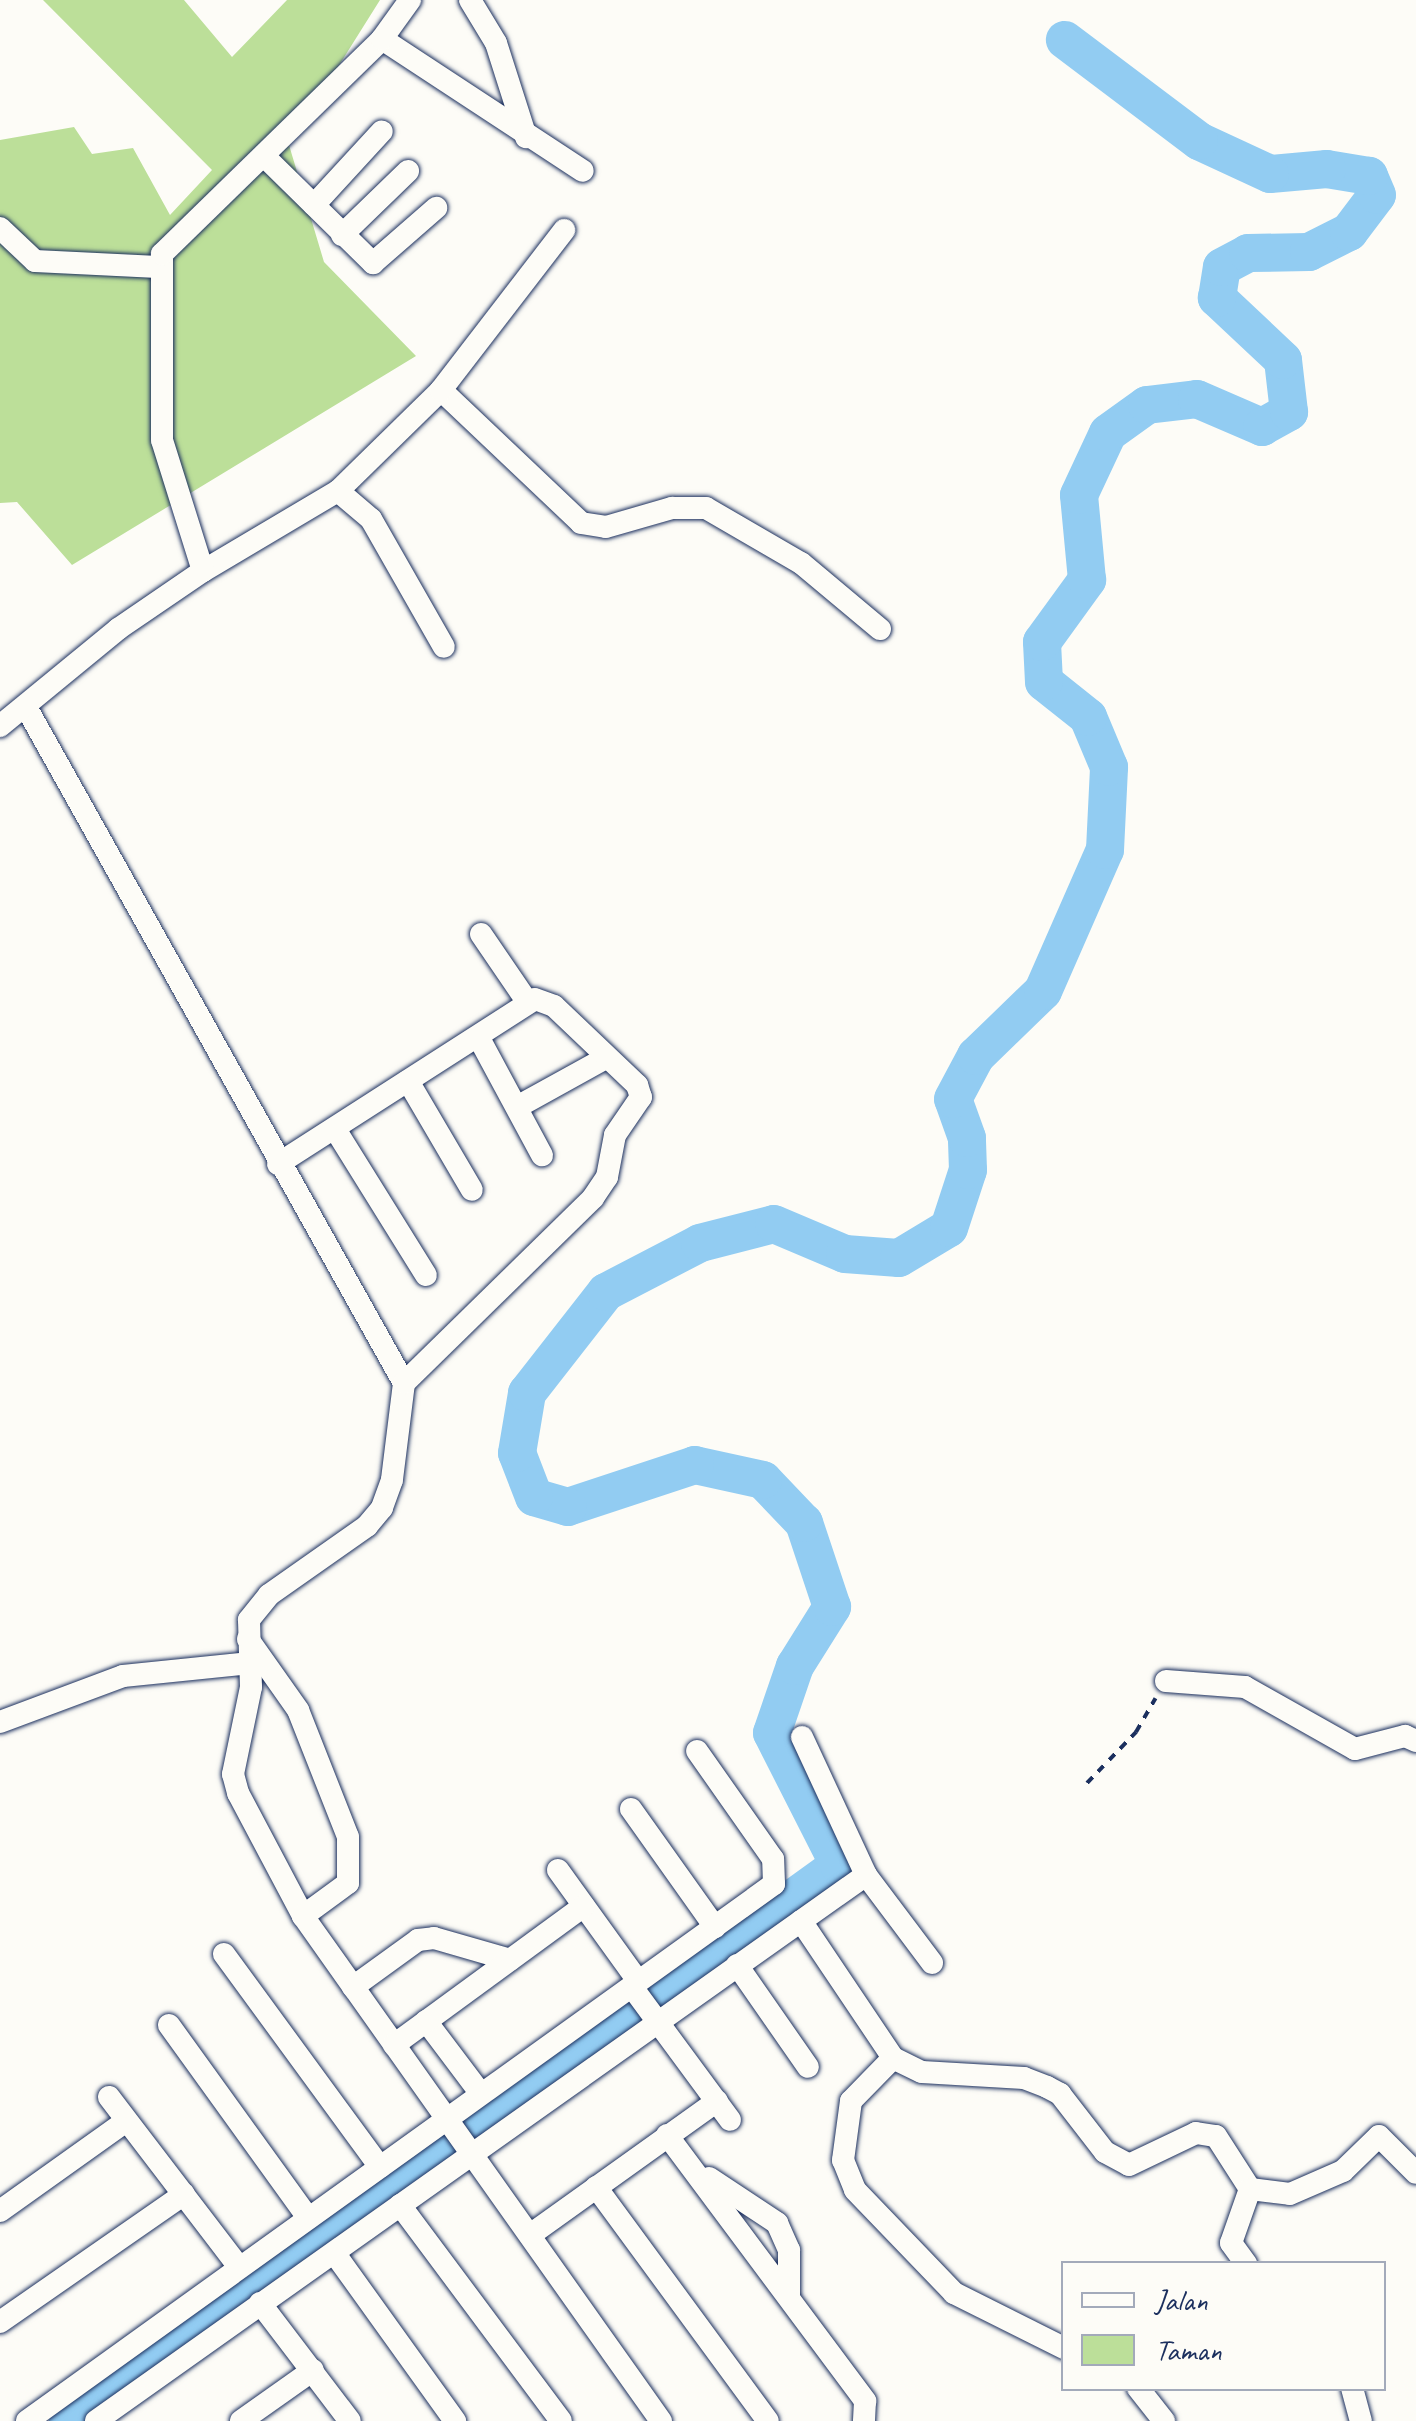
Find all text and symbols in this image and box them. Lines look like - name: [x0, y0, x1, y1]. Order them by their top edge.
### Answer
- legend: [1061, 2261, 1386, 2391]
- text: Jalan: [1155, 2281, 1208, 2319]
- text: Taman: [1155, 2331, 1221, 2369]

